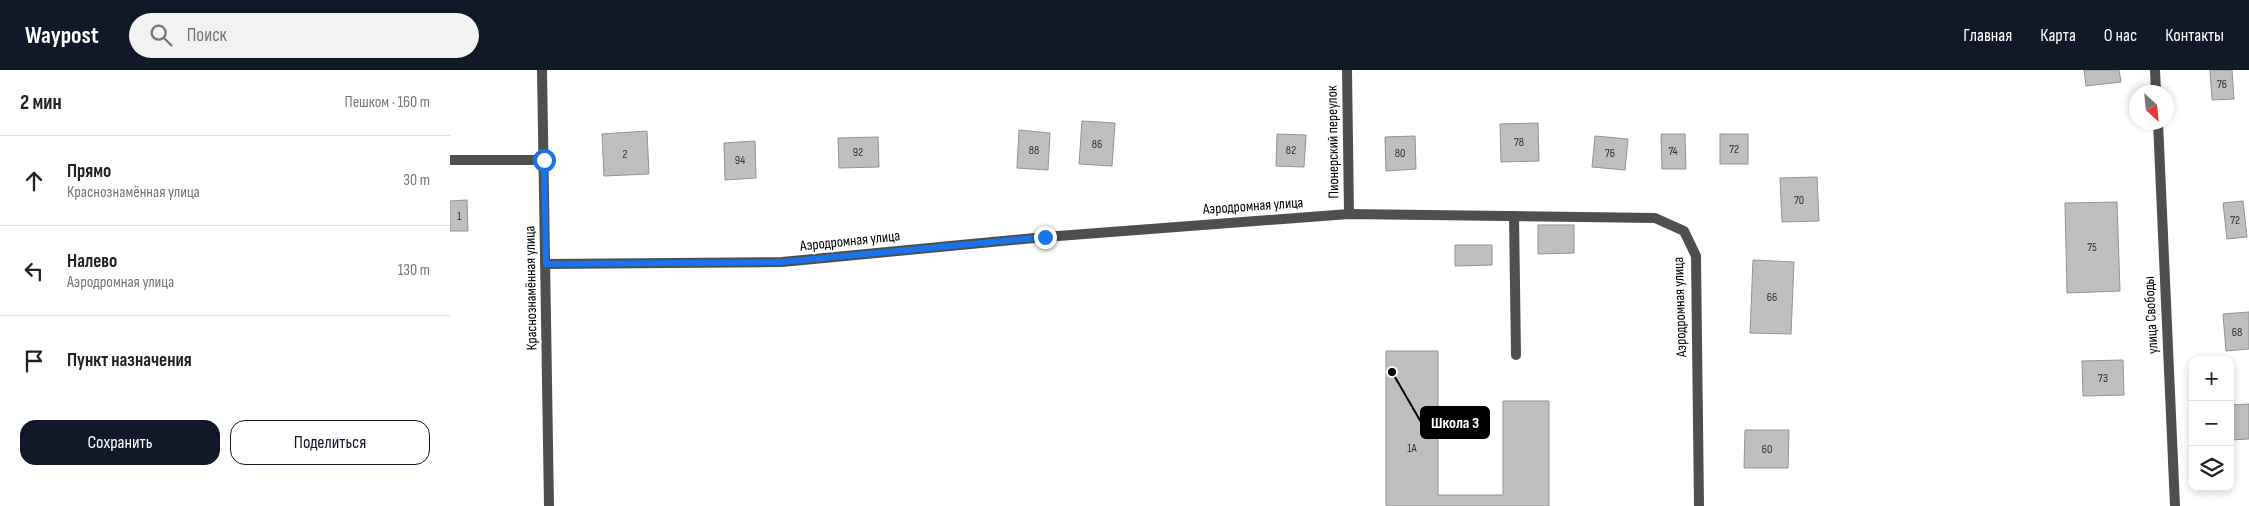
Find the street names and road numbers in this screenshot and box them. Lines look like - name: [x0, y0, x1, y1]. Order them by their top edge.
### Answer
- street label: Пионерский переулок: [1323, 85, 1343, 199]
- street label: Аэродромная улица: [1201, 193, 1304, 219]
- street label: Краснознамённая улица: [520, 225, 542, 350]
- street label: Аэродромная улица: [798, 226, 901, 256]
- street label: Аэродромная улица: [1669, 256, 1691, 359]
- street label: улица Свободы: [2139, 276, 2163, 354]

